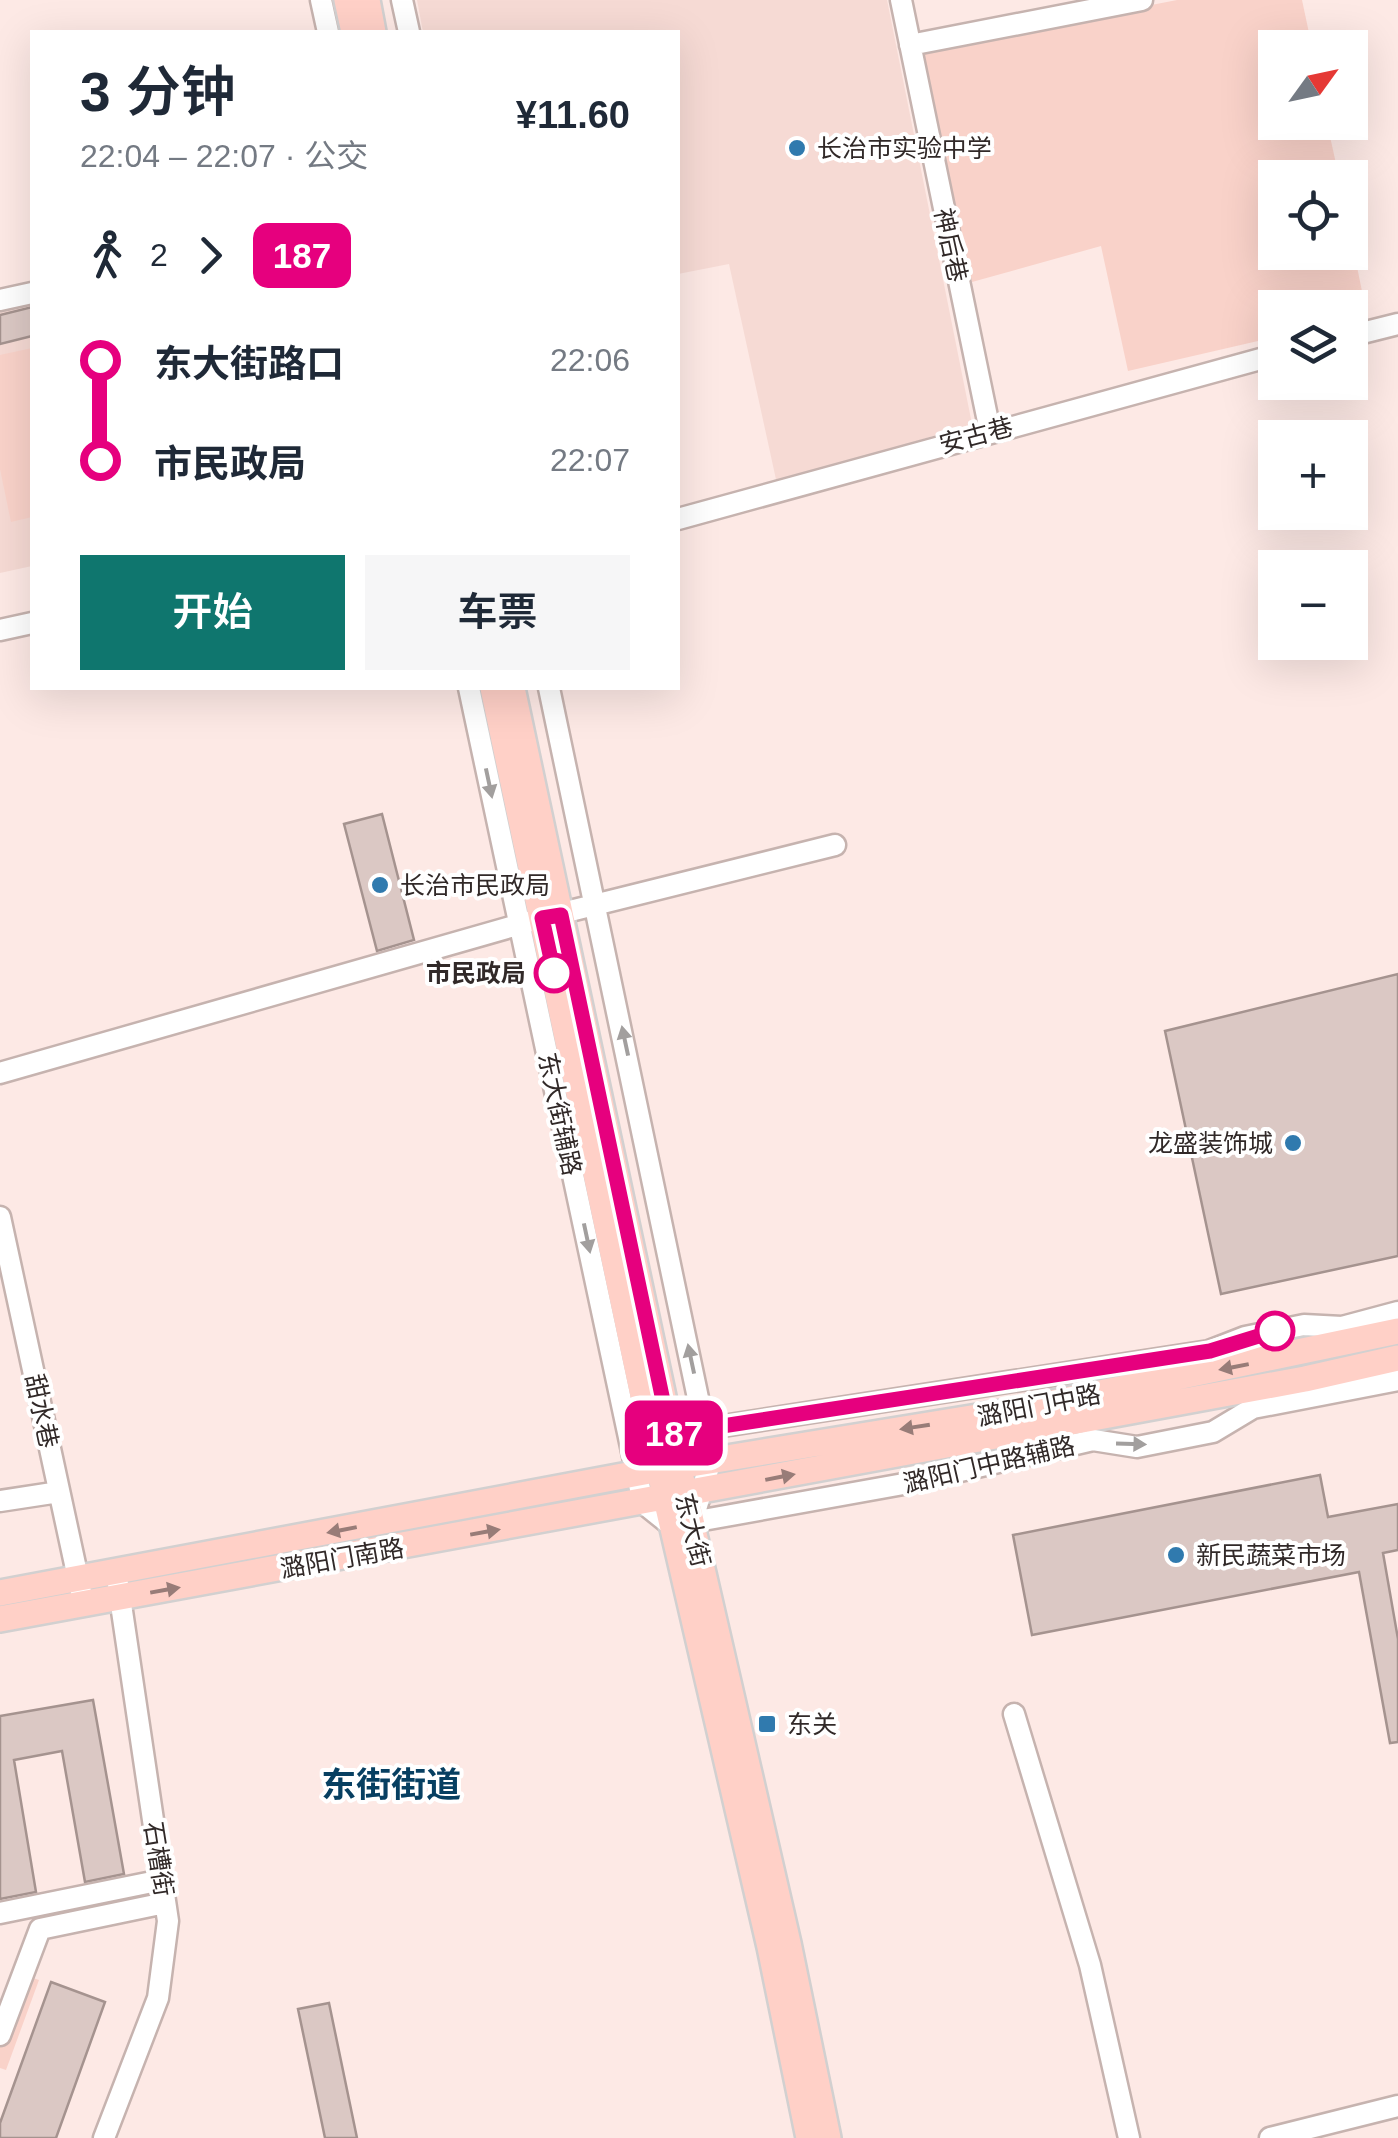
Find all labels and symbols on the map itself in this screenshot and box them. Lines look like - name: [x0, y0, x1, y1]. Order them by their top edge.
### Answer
- north arrow: [1258, 30, 1368, 140]
- place label: 长治市实验中学: [817, 134, 992, 162]
- marker: 长治市实验中学: [786, 137, 808, 159]
- street label: 神后巷: [930, 205, 972, 285]
- street label: 安古巷: [936, 412, 1016, 458]
- one-way arrow: [482, 768, 498, 799]
- place label: 长治市民政局: [400, 871, 550, 899]
- marker: 长治市民政局: [369, 874, 391, 896]
- marker: 市民政局: [535, 954, 573, 992]
- place label: 市民政局: [426, 959, 526, 987]
- one-way arrow: [616, 1025, 632, 1056]
- street label: 东大街辅路: [533, 1050, 587, 1178]
- place label: 龙盛装饰城: [1148, 1129, 1273, 1157]
- marker: 龙盛装饰城: [1282, 1132, 1304, 1154]
- one-way arrow: [579, 1222, 595, 1253]
- unlabelled marker: [1256, 1312, 1294, 1350]
- one-way arrow: [682, 1343, 698, 1374]
- one-way arrow: [1218, 1360, 1250, 1375]
- street label: 甜水巷: [21, 1371, 63, 1451]
- street label: 潞阳门中路: [975, 1379, 1103, 1431]
- line badge: 187: [616, 1400, 732, 1466]
- one-way arrow: [899, 1420, 930, 1435]
- street label: 潞阳门中路辅路: [901, 1431, 1077, 1497]
- one-way arrow: [1115, 1436, 1147, 1452]
- one-way arrow: [765, 1469, 796, 1485]
- street label: 东大街: [670, 1490, 716, 1570]
- one-way arrow: [326, 1522, 357, 1538]
- one-way arrow: [469, 1524, 501, 1539]
- street label: 潞阳门南路: [278, 1533, 406, 1583]
- place label: 新民蔬菜市场: [1196, 1541, 1346, 1569]
- marker: 新民蔬菜市场: [1165, 1544, 1187, 1566]
- one-way arrow: [150, 1582, 181, 1597]
- place label: 东关: [787, 1710, 837, 1738]
- marker: 东关: [756, 1713, 778, 1735]
- district label: 东街街道: [321, 1765, 461, 1804]
- street label: 石槽街: [139, 1820, 179, 1898]

